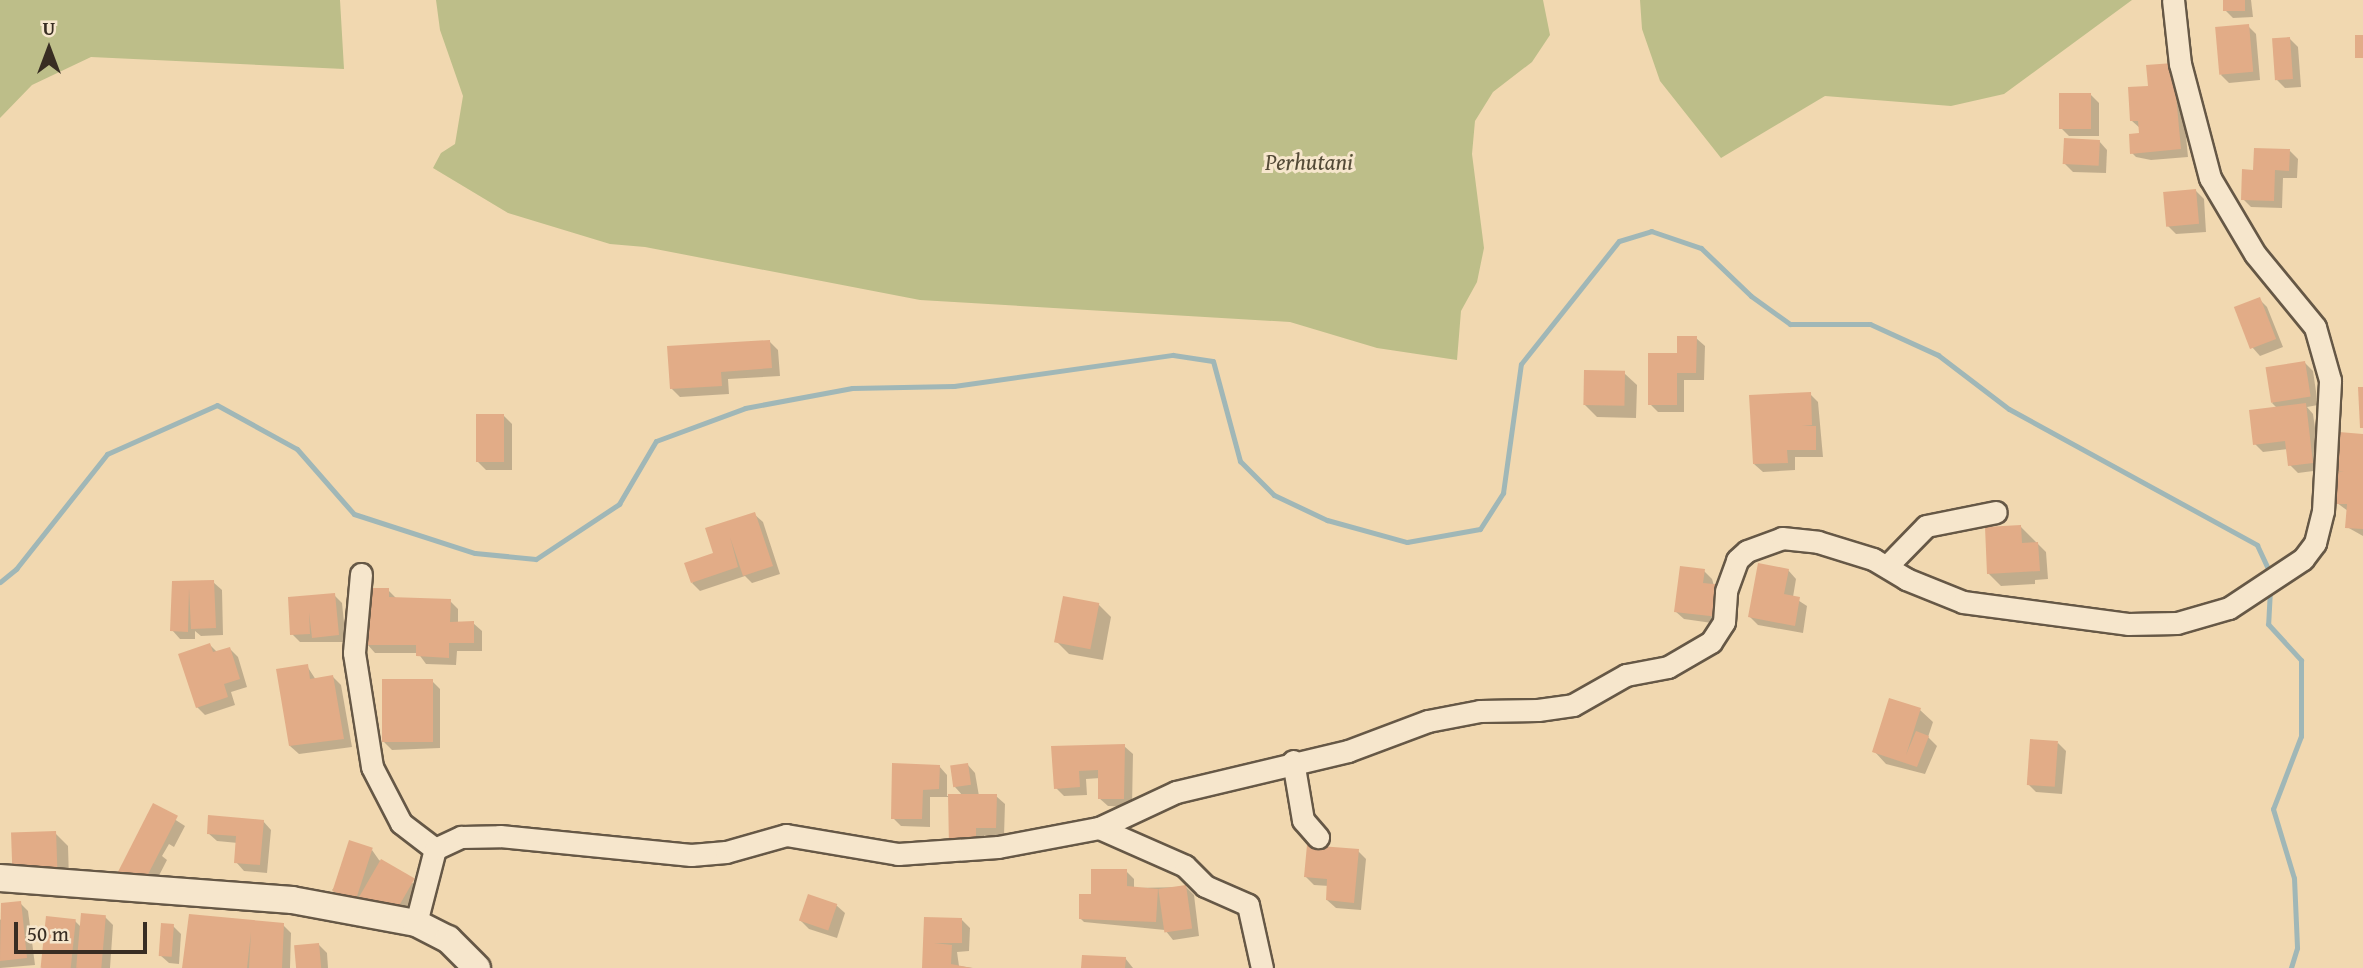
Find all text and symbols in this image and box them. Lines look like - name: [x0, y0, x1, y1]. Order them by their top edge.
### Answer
- north arrow: [14, 14, 84, 84]
- text: U: [43, 14, 55, 42]
- park label: Perhutani: [1265, 148, 1353, 176]
- scale bar: [18, 908, 150, 952]
- text: 50 m: [27, 918, 69, 949]

